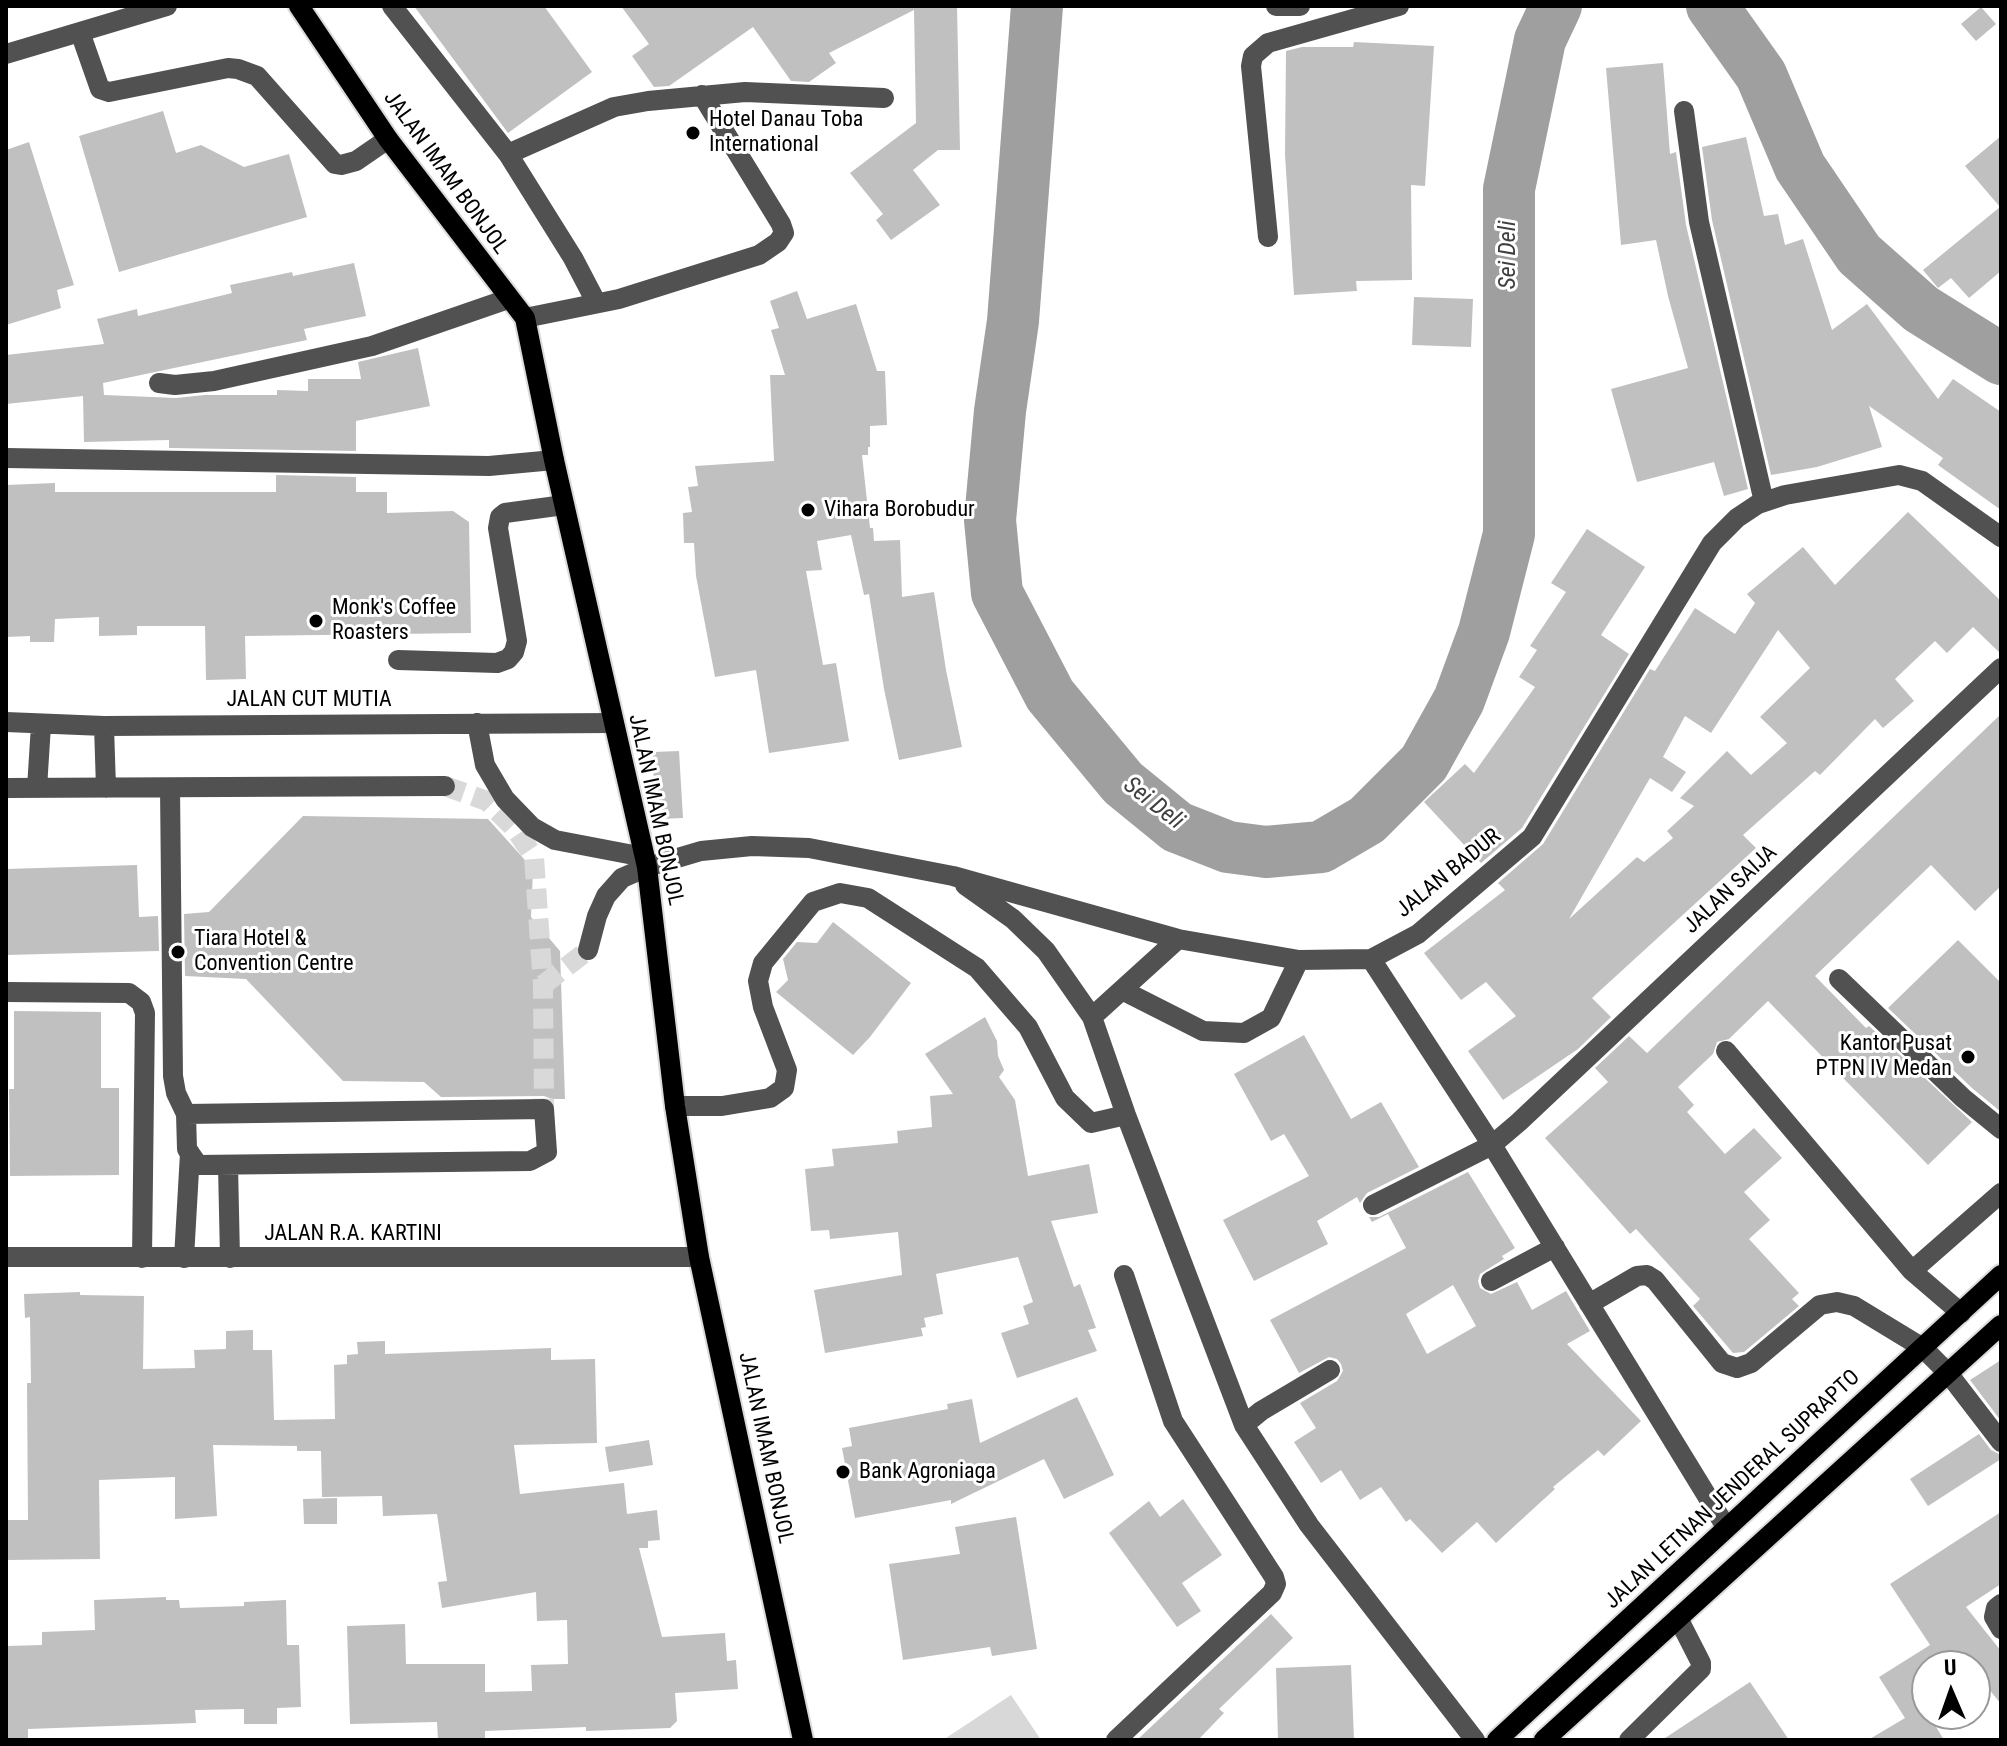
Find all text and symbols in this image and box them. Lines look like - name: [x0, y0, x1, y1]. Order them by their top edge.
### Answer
- street label: JALAN IMAM BONJOL: [377, 86, 513, 260]
- place label: Hotel Danau Toba International: [709, 107, 863, 158]
- marker: Hotel Danau Toba International: [684, 124, 702, 142]
- water label: Sei Deli: [1495, 221, 1523, 289]
- place label: Vihara Borobudur: [824, 497, 975, 523]
- marker: Vihara Borobudur: [799, 501, 817, 519]
- place label: Monk's Coffee Roasters: [332, 595, 456, 646]
- marker: Monk's Coffee Roasters: [307, 612, 325, 630]
- street label: JALAN CUT MUTIA: [226, 687, 392, 713]
- street label: JALAN IMAM BONJOL: [622, 712, 688, 908]
- water label: Sei Deli: [1117, 772, 1189, 836]
- street label: JALAN BADUR: [1392, 824, 1506, 924]
- street label: JALAN SAIJA: [1679, 840, 1783, 940]
- place label: Tiara Hotel & Convention Centre: [194, 926, 353, 978]
- marker: Tiara Hotel & Convention Centre: [169, 943, 187, 961]
- place label: Kantor Pusat PTPN IV Medan: [1816, 1031, 1952, 1082]
- marker: Kantor Pusat PTPN IV Medan: [1959, 1048, 1977, 1066]
- street label: JALAN R.A. KARTINI: [264, 1221, 442, 1247]
- street label: JALAN IMAM BONJOL: [732, 1350, 798, 1546]
- street label: JALAN LETNAN JENDERAL SUPRAPTO: [1600, 1365, 1866, 1615]
- place label: Bank Agroniaga: [859, 1459, 996, 1485]
- marker: Bank Agroniaga: [834, 1463, 852, 1481]
- north arrow: [1911, 1650, 1991, 1730]
- text: U: [1944, 1655, 1957, 1680]

